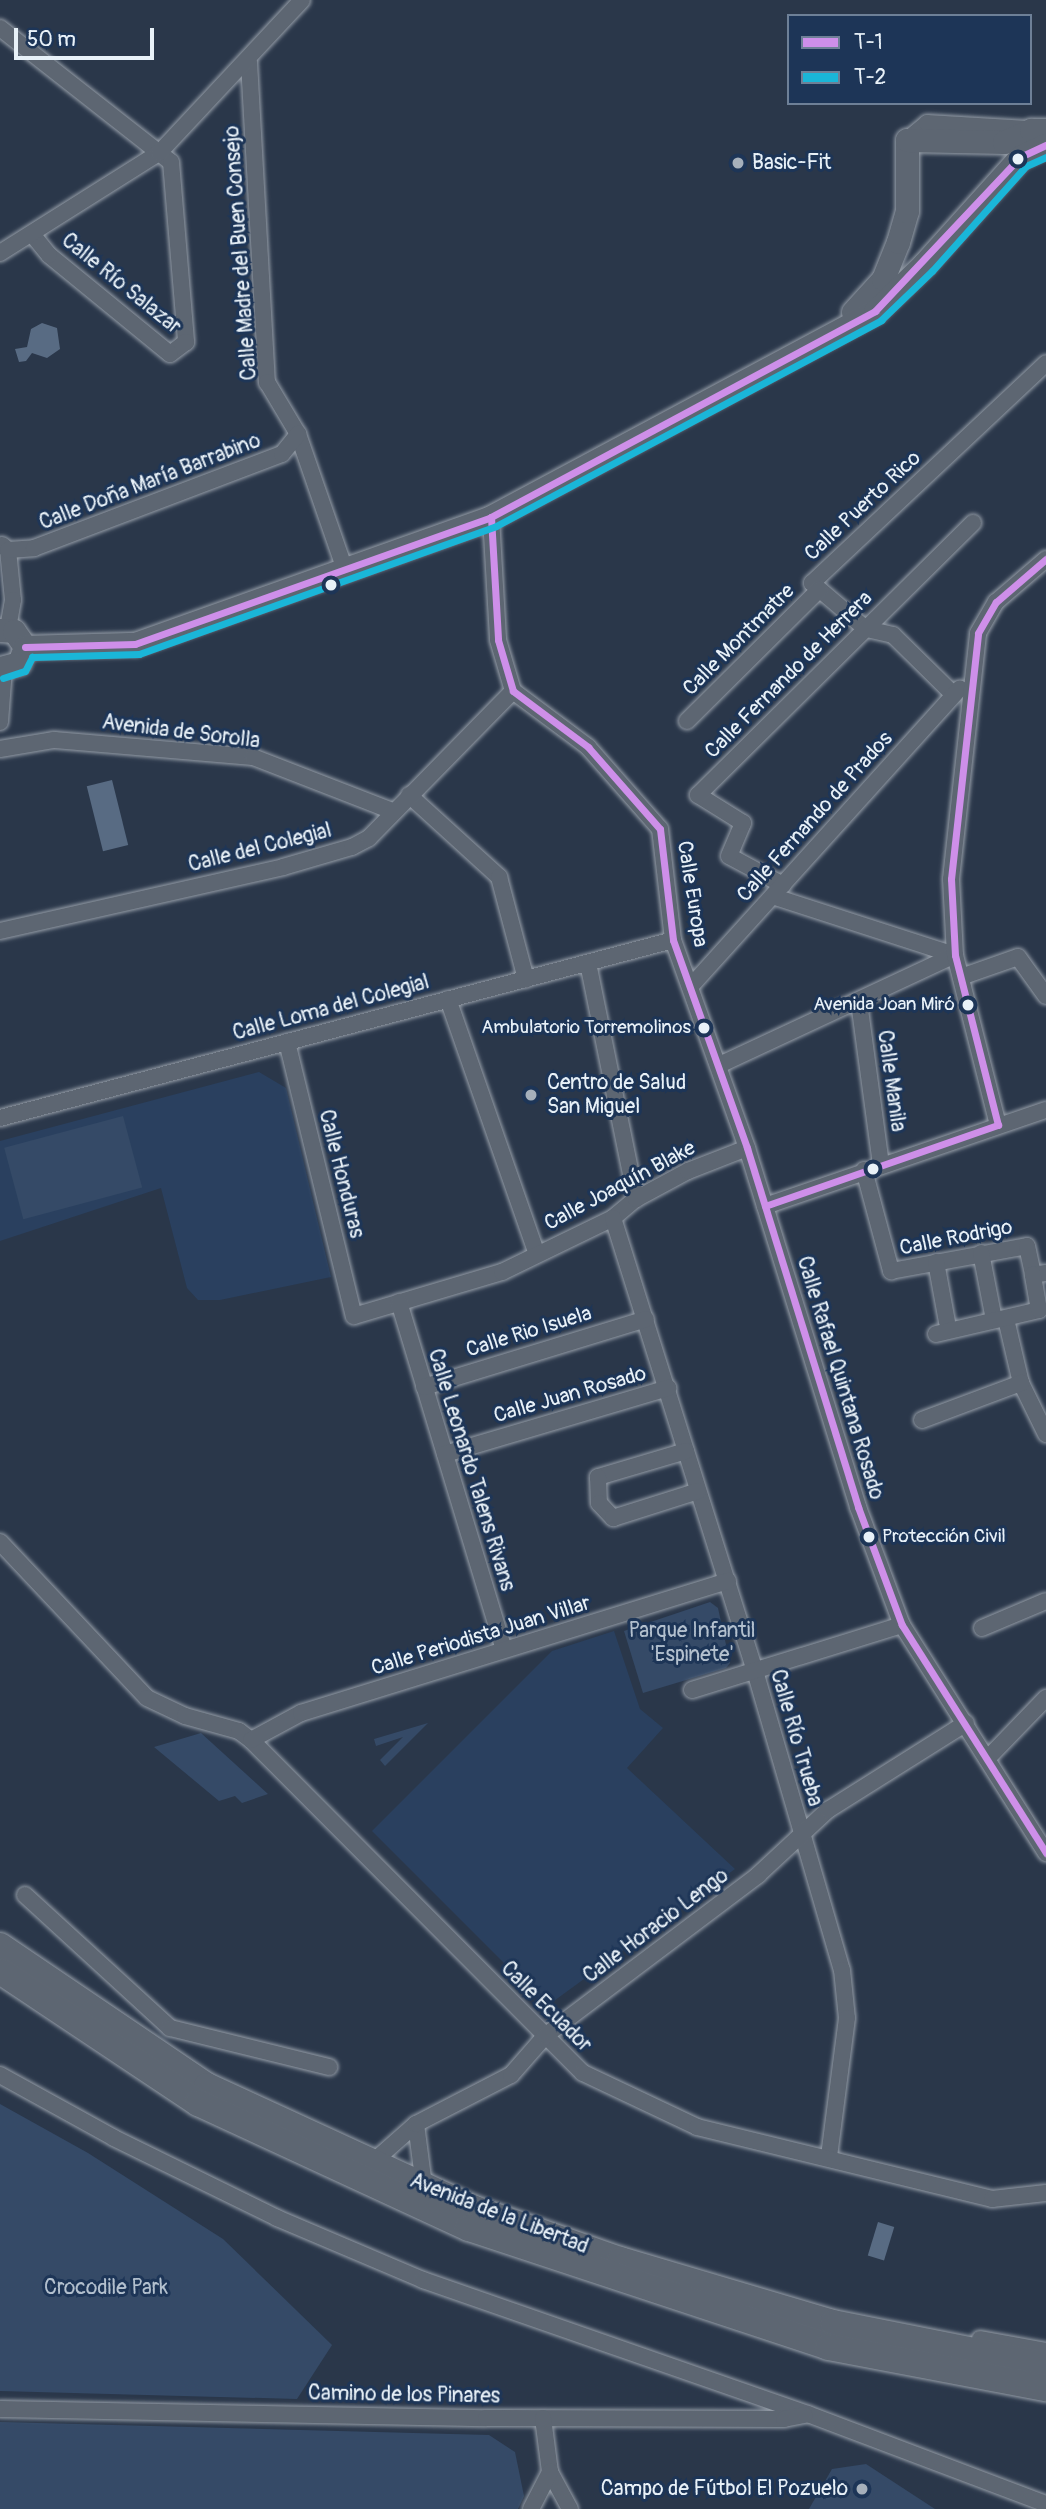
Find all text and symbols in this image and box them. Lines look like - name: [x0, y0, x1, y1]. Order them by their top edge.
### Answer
- scale bar: [18, 14, 158, 58]
- legend: [787, 14, 1032, 105]
- text: 50 m: [27, 26, 76, 53]
- text: T-1: [854, 29, 883, 56]
- text: T-2: [854, 64, 886, 91]
- street label: Calle Madre del Buen Consejo: [220, 125, 262, 381]
- place label: Basic-Fit: [752, 150, 831, 176]
- unlabelled marker: [1011, 152, 1025, 166]
- marker: Basic-Fit: [730, 155, 746, 171]
- street label: Calle Río Salazar: [56, 228, 186, 340]
- street label: Calle Doña María Barrabino: [36, 428, 264, 536]
- street label: Calle Puerto Rico: [800, 446, 926, 566]
- unlabelled marker: [324, 578, 338, 592]
- street label: Calle Montmatre: [678, 579, 800, 701]
- street label: Calle Fernando de Herrera: [700, 586, 878, 764]
- street label: Avenida de Sorolla: [101, 710, 261, 754]
- street label: Calle Fernando de Prados: [732, 727, 898, 907]
- street label: Calle del Colegial: [186, 818, 334, 878]
- street label: Calle Europa: [671, 839, 713, 949]
- street label: Calle Loma del Colegial: [230, 970, 432, 1046]
- place label: Avenida Joan Miró: [813, 994, 955, 1016]
- marker: Avenida Joan Miró: [961, 998, 975, 1012]
- place label: Ambulatorio Torremolinos: [481, 1017, 691, 1039]
- marker: Ambulatorio Torremolinos: [697, 1021, 711, 1035]
- street label: Calle Manila: [871, 1029, 911, 1133]
- place label: Centro de Salud San Miguel: [547, 1070, 686, 1120]
- marker: Centro de Salud San Miguel: [521, 1085, 541, 1105]
- street label: Calle Honduras: [313, 1107, 369, 1241]
- street label: Calle Joaquín Blake: [540, 1136, 700, 1236]
- unlabelled marker: [866, 1162, 880, 1176]
- street label: Calle Rodrigo: [897, 1215, 1015, 1261]
- street label: Calle Rafael Quintana Rosado: [791, 1253, 889, 1503]
- street label: Calle Rio Isuela: [463, 1301, 595, 1363]
- street label: Calle Leonardo Talens Rivans: [422, 1346, 520, 1594]
- street label: Calle Juan Rosado: [491, 1361, 649, 1429]
- place label: Protección Civil: [882, 1526, 1006, 1548]
- marker: Protección Civil: [862, 1530, 876, 1544]
- street label: Calle Periodista Juan Villar: [368, 1591, 594, 1681]
- park label: Parque Infantil 'Espinete': [629, 1618, 755, 1668]
- street label: Calle Río Trueba: [764, 1667, 828, 1809]
- street label: Calle Horacio Lengo: [578, 1863, 734, 1989]
- street label: Calle Ecuador: [495, 1956, 597, 2058]
- street label: Avenida de la Libertad: [406, 2168, 592, 2260]
- park label: Crocodile Park: [44, 2275, 168, 2301]
- street label: Camino de los Pinares: [308, 2381, 500, 2409]
- place label: Campo de Fútbol El Pozuelo: [601, 2476, 848, 2502]
- marker: Campo de Fútbol El Pozuelo: [854, 2481, 870, 2497]

